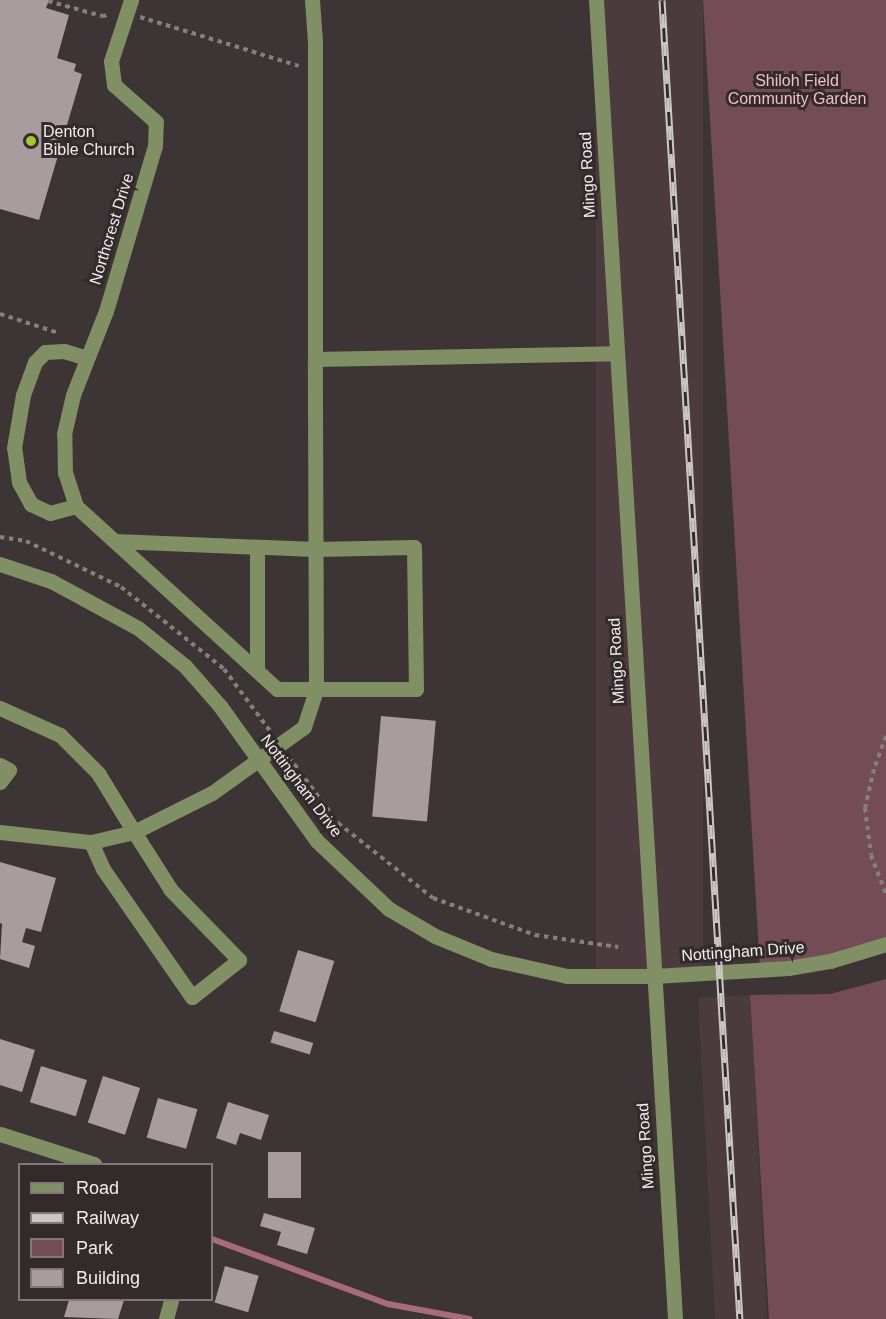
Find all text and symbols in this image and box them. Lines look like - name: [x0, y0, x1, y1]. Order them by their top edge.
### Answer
- park label: Shiloh Field Community Garden: [728, 71, 866, 109]
- place label: Denton Bible Church: [43, 122, 135, 160]
- street label: Mingo Road: [576, 131, 600, 219]
- marker: Denton Bible Church: [24, 134, 38, 148]
- street label: Northcrest Drive: [86, 171, 138, 287]
- street label: Mingo Road: [605, 617, 629, 705]
- street label: Nottingham Drive: [256, 731, 346, 841]
- street label: Nottingham Drive: [681, 938, 805, 966]
- street label: Mingo Road: [633, 1102, 659, 1190]
- legend: [18, 1163, 213, 1301]
- text: Road: [76, 1178, 119, 1198]
- text: Railway: [76, 1208, 139, 1228]
- text: Park: [76, 1238, 113, 1258]
- text: Building: [76, 1268, 140, 1288]

